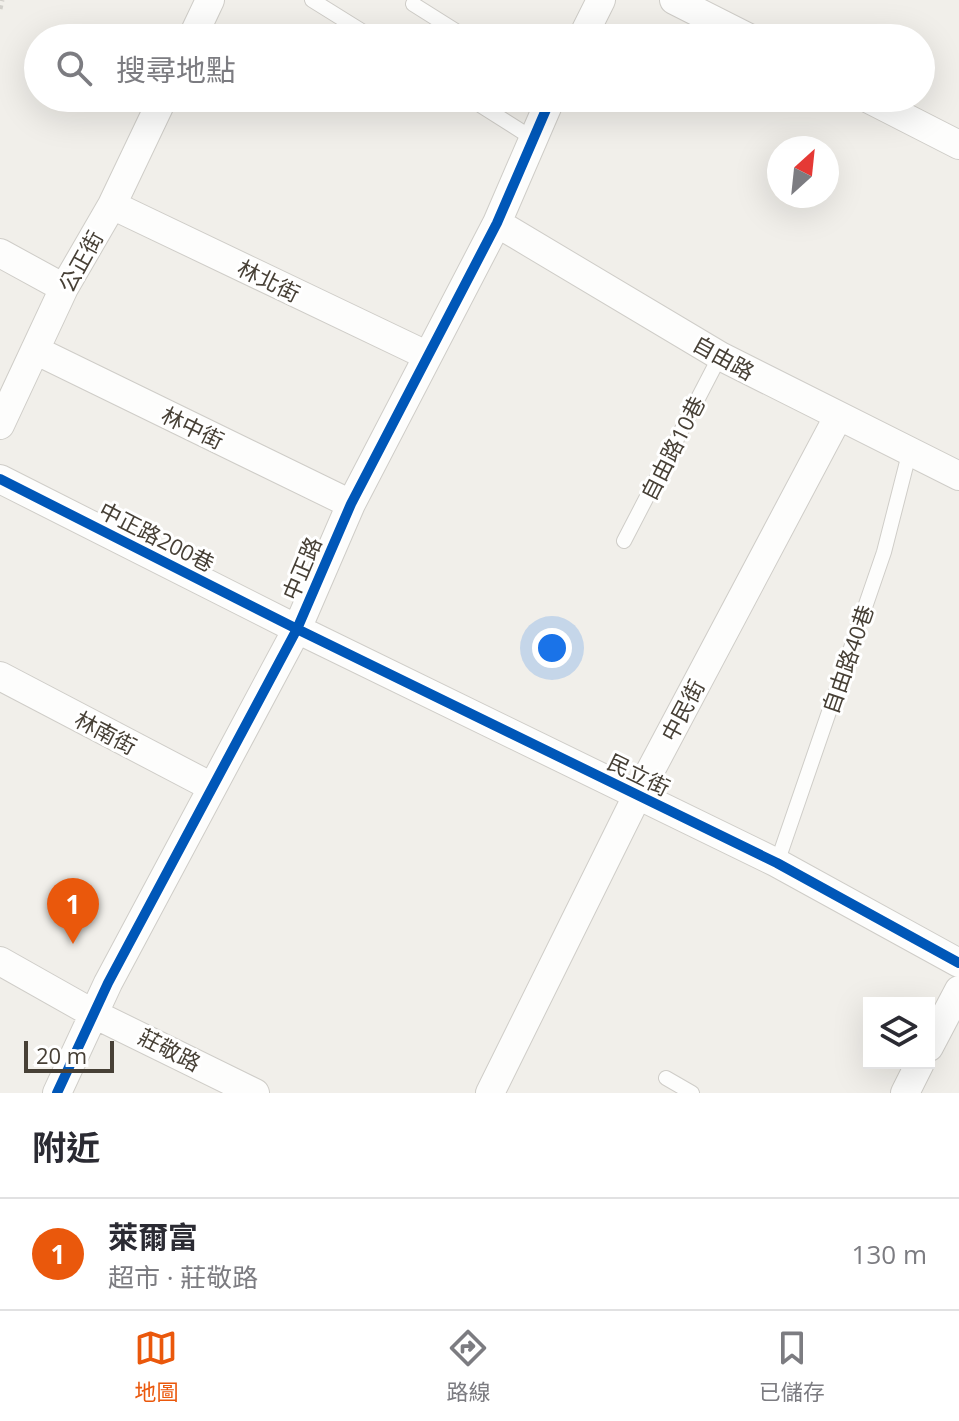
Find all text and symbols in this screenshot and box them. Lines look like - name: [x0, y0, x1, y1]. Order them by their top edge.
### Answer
- search box: [24, 24, 935, 112]
- icon: search: [52, 46, 96, 90]
- text: 搜尋地點: [116, 49, 236, 90]
- north arrow: [767, 136, 839, 208]
- street label: 公正街: [51, 225, 109, 297]
- street label: 林北街: [233, 252, 305, 308]
- street label: 自由路: [688, 328, 760, 386]
- street label: 自由路10巷: [633, 391, 711, 505]
- street label: 林中街: [157, 399, 229, 455]
- street label: 中正路200巷: [94, 494, 220, 578]
- street label: 中正路: [274, 532, 328, 604]
- street label: 自由路40巷: [814, 601, 880, 717]
- your location: [532, 628, 572, 668]
- street label: 中民街: [653, 674, 711, 746]
- street label: 林南街: [70, 703, 142, 761]
- street label: 民立街: [603, 746, 675, 802]
- pin: 1: [47, 878, 99, 944]
- map controls: [863, 997, 935, 1069]
- button: layers: [863, 997, 935, 1069]
- street label: 莊敬路: [134, 1021, 206, 1077]
- scale bar: [24, 1037, 114, 1073]
- text: 20 m: [36, 1040, 87, 1070]
- text: 附近: [32, 1124, 100, 1170]
- text: 萊爾富: [108, 1216, 198, 1257]
- text: 1: [51, 1236, 65, 1272]
- text: 130 m: [852, 1236, 927, 1272]
- text: 超市 · 莊敬路: [108, 1259, 258, 1295]
- tab: 地圖: [134, 1326, 178, 1406]
- tab: 路線: [446, 1326, 491, 1406]
- tab: 已儲存: [759, 1326, 825, 1406]

